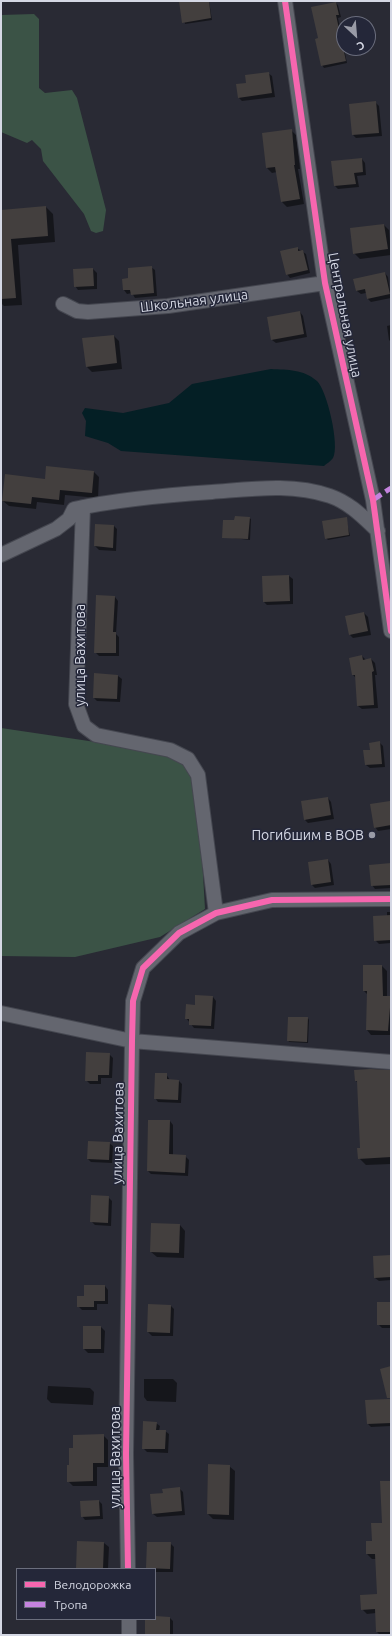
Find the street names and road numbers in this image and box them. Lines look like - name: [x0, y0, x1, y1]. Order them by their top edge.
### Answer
- street label: Центральная улица: [325, 251, 365, 379]
- street label: Школьная улица: [139, 286, 249, 316]
- street label: улица Вахитова: [72, 604, 88, 706]
- street label: улица Вахитова: [109, 1082, 127, 1184]
- street label: улица Вахитова: [107, 1406, 123, 1508]

